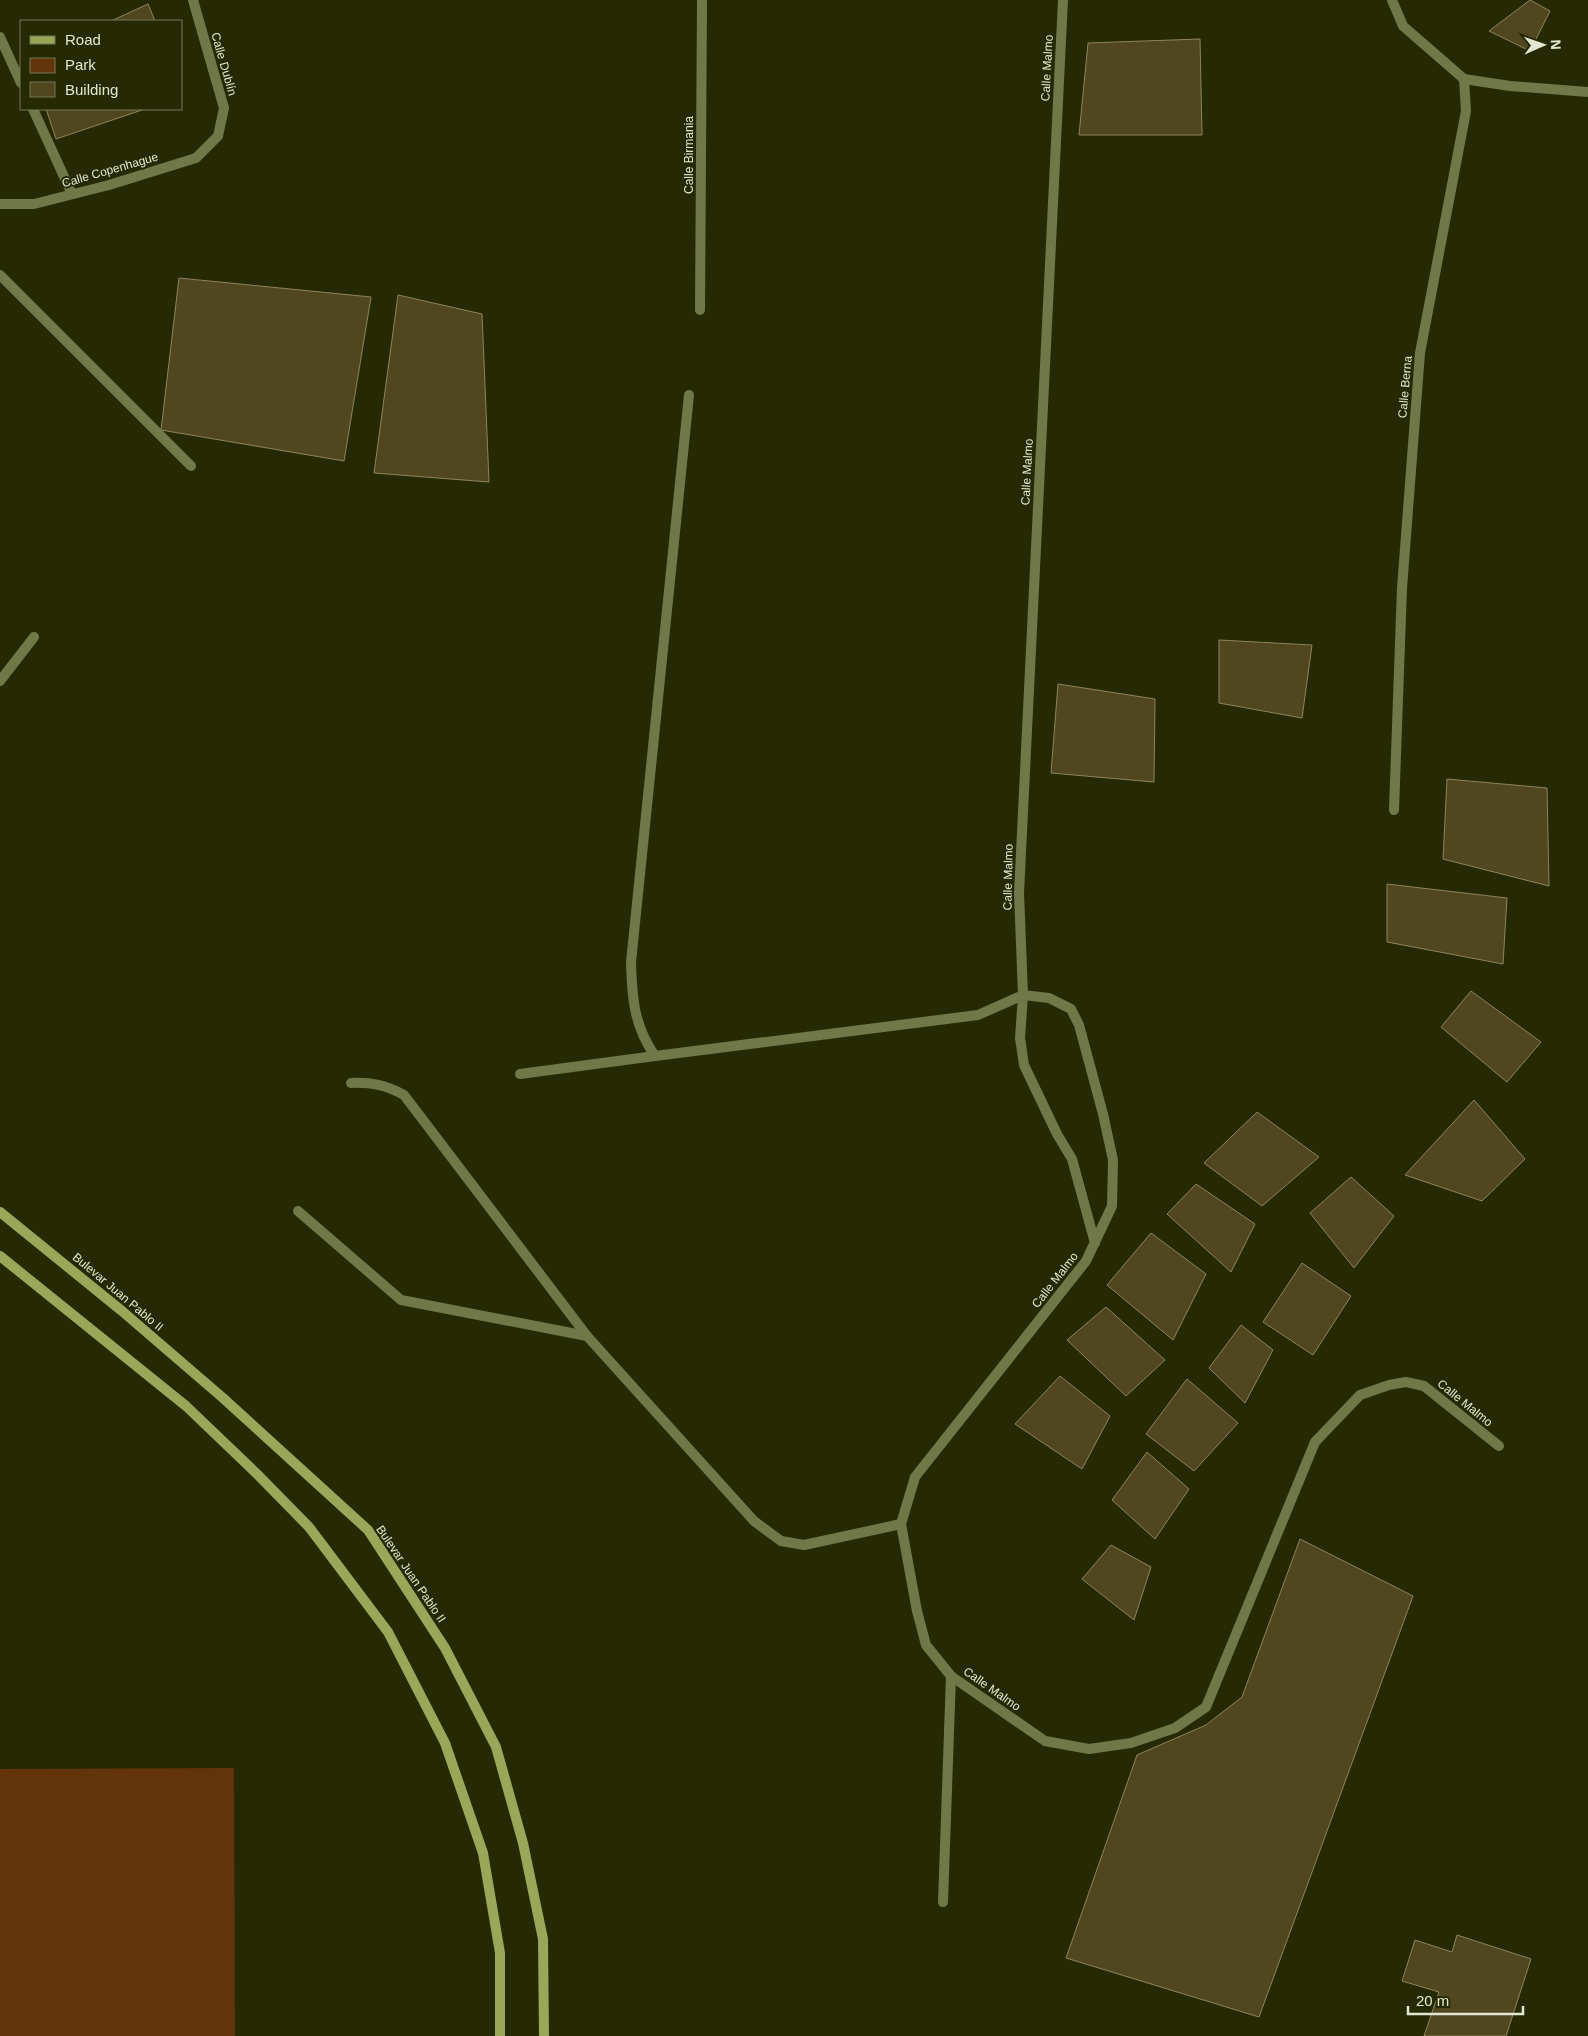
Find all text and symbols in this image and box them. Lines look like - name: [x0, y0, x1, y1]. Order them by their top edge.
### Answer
- legend: [20, 20, 182, 110]
- north arrow: [1518, 20, 1568, 70]
- text: Road: [65, 31, 101, 48]
- street label: Calle Dublín: [208, 31, 240, 97]
- street label: Calle Malmo: [1038, 34, 1056, 102]
- text: N: [1548, 39, 1564, 50]
- text: Park: [65, 56, 96, 73]
- text: Building: [65, 81, 118, 98]
- street label: Calle Birmania: [682, 116, 696, 194]
- street label: Calle Copenhague: [60, 149, 160, 190]
- street label: Calle Berna: [1395, 355, 1415, 419]
- street label: Calle Malmo: [1018, 438, 1036, 506]
- street label: Calle Malmo: [1000, 843, 1016, 910]
- street label: Calle Malmo: [1029, 1249, 1081, 1311]
- street label: Bulevar Juan Pablo II: [70, 1250, 166, 1334]
- street label: Calle Malmo: [1435, 1377, 1496, 1430]
- street label: Bulevar Juan Pablo II: [373, 1523, 449, 1625]
- street label: Calle Malmo: [961, 1664, 1024, 1714]
- scale bar: [1408, 1984, 1523, 2016]
- text: 20 m: [1416, 1992, 1449, 2009]

